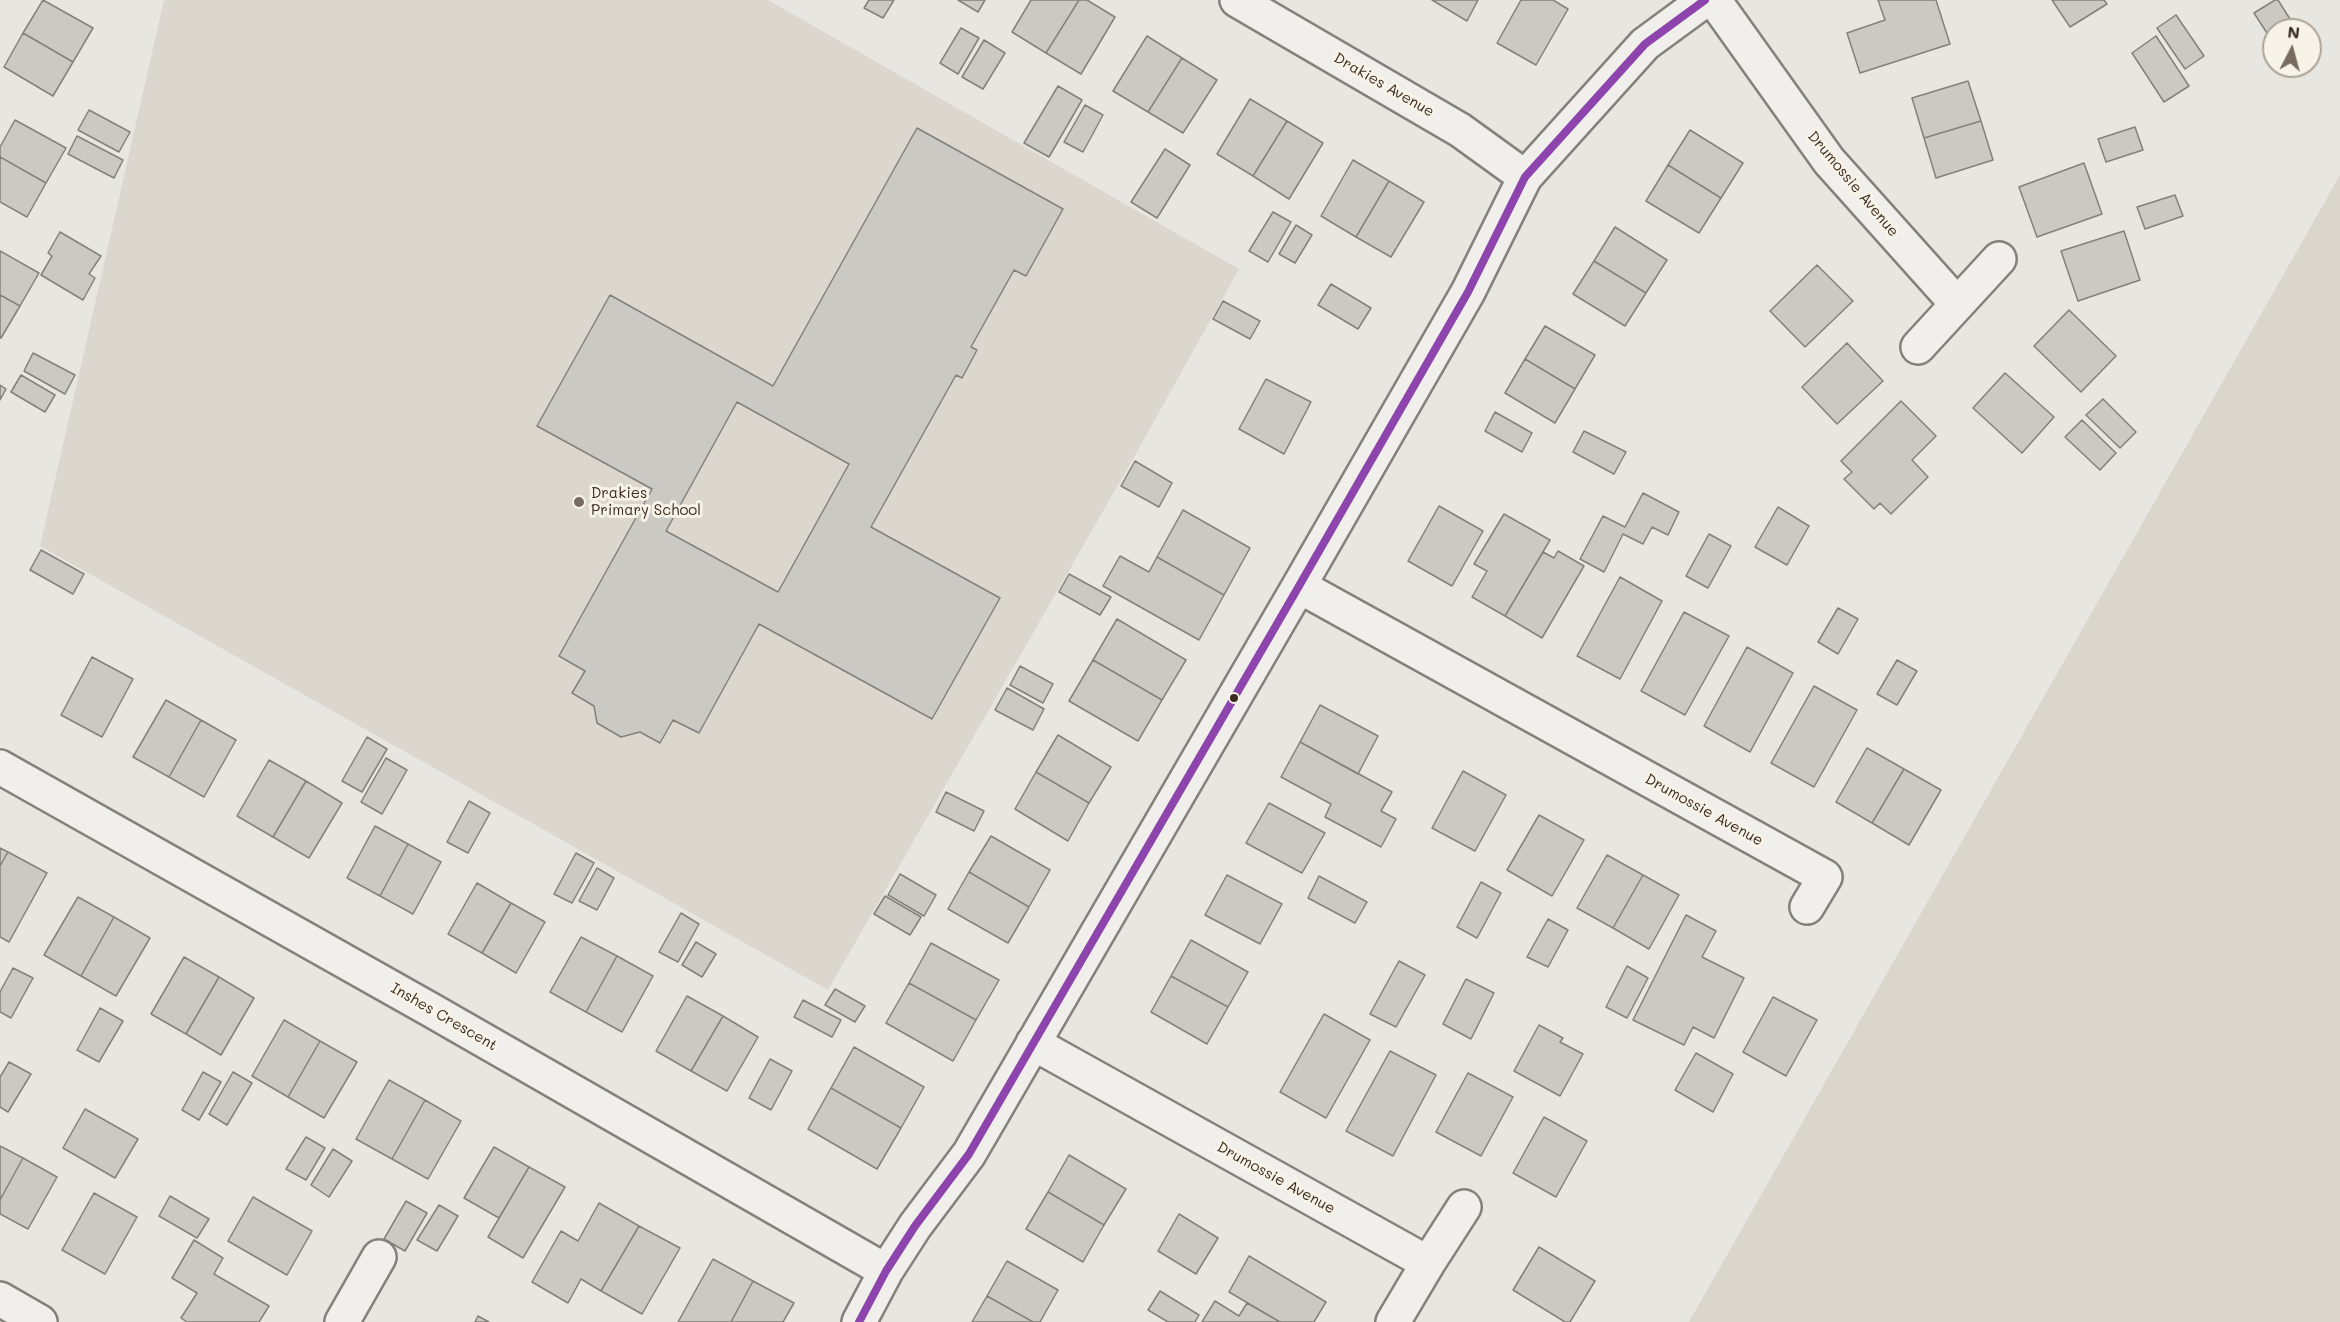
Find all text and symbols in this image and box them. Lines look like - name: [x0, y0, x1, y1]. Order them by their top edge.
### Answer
- north arrow: [2262, 18, 2322, 78]
- text: N: [2287, 21, 2301, 43]
- street label: Drakies Avenue: [1331, 49, 1437, 121]
- street label: Drumossie Avenue: [1804, 128, 1902, 240]
- place label: Drakies Primary School: [591, 484, 701, 519]
- marker: Drakies Primary School: [572, 495, 586, 509]
- unlabelled marker: [1228, 692, 1240, 704]
- street label: Drumossie Avenue: [1642, 770, 1766, 850]
- street label: Inshes Crescent: [388, 979, 500, 1055]
- street label: Drumossie Avenue: [1214, 1138, 1338, 1218]

